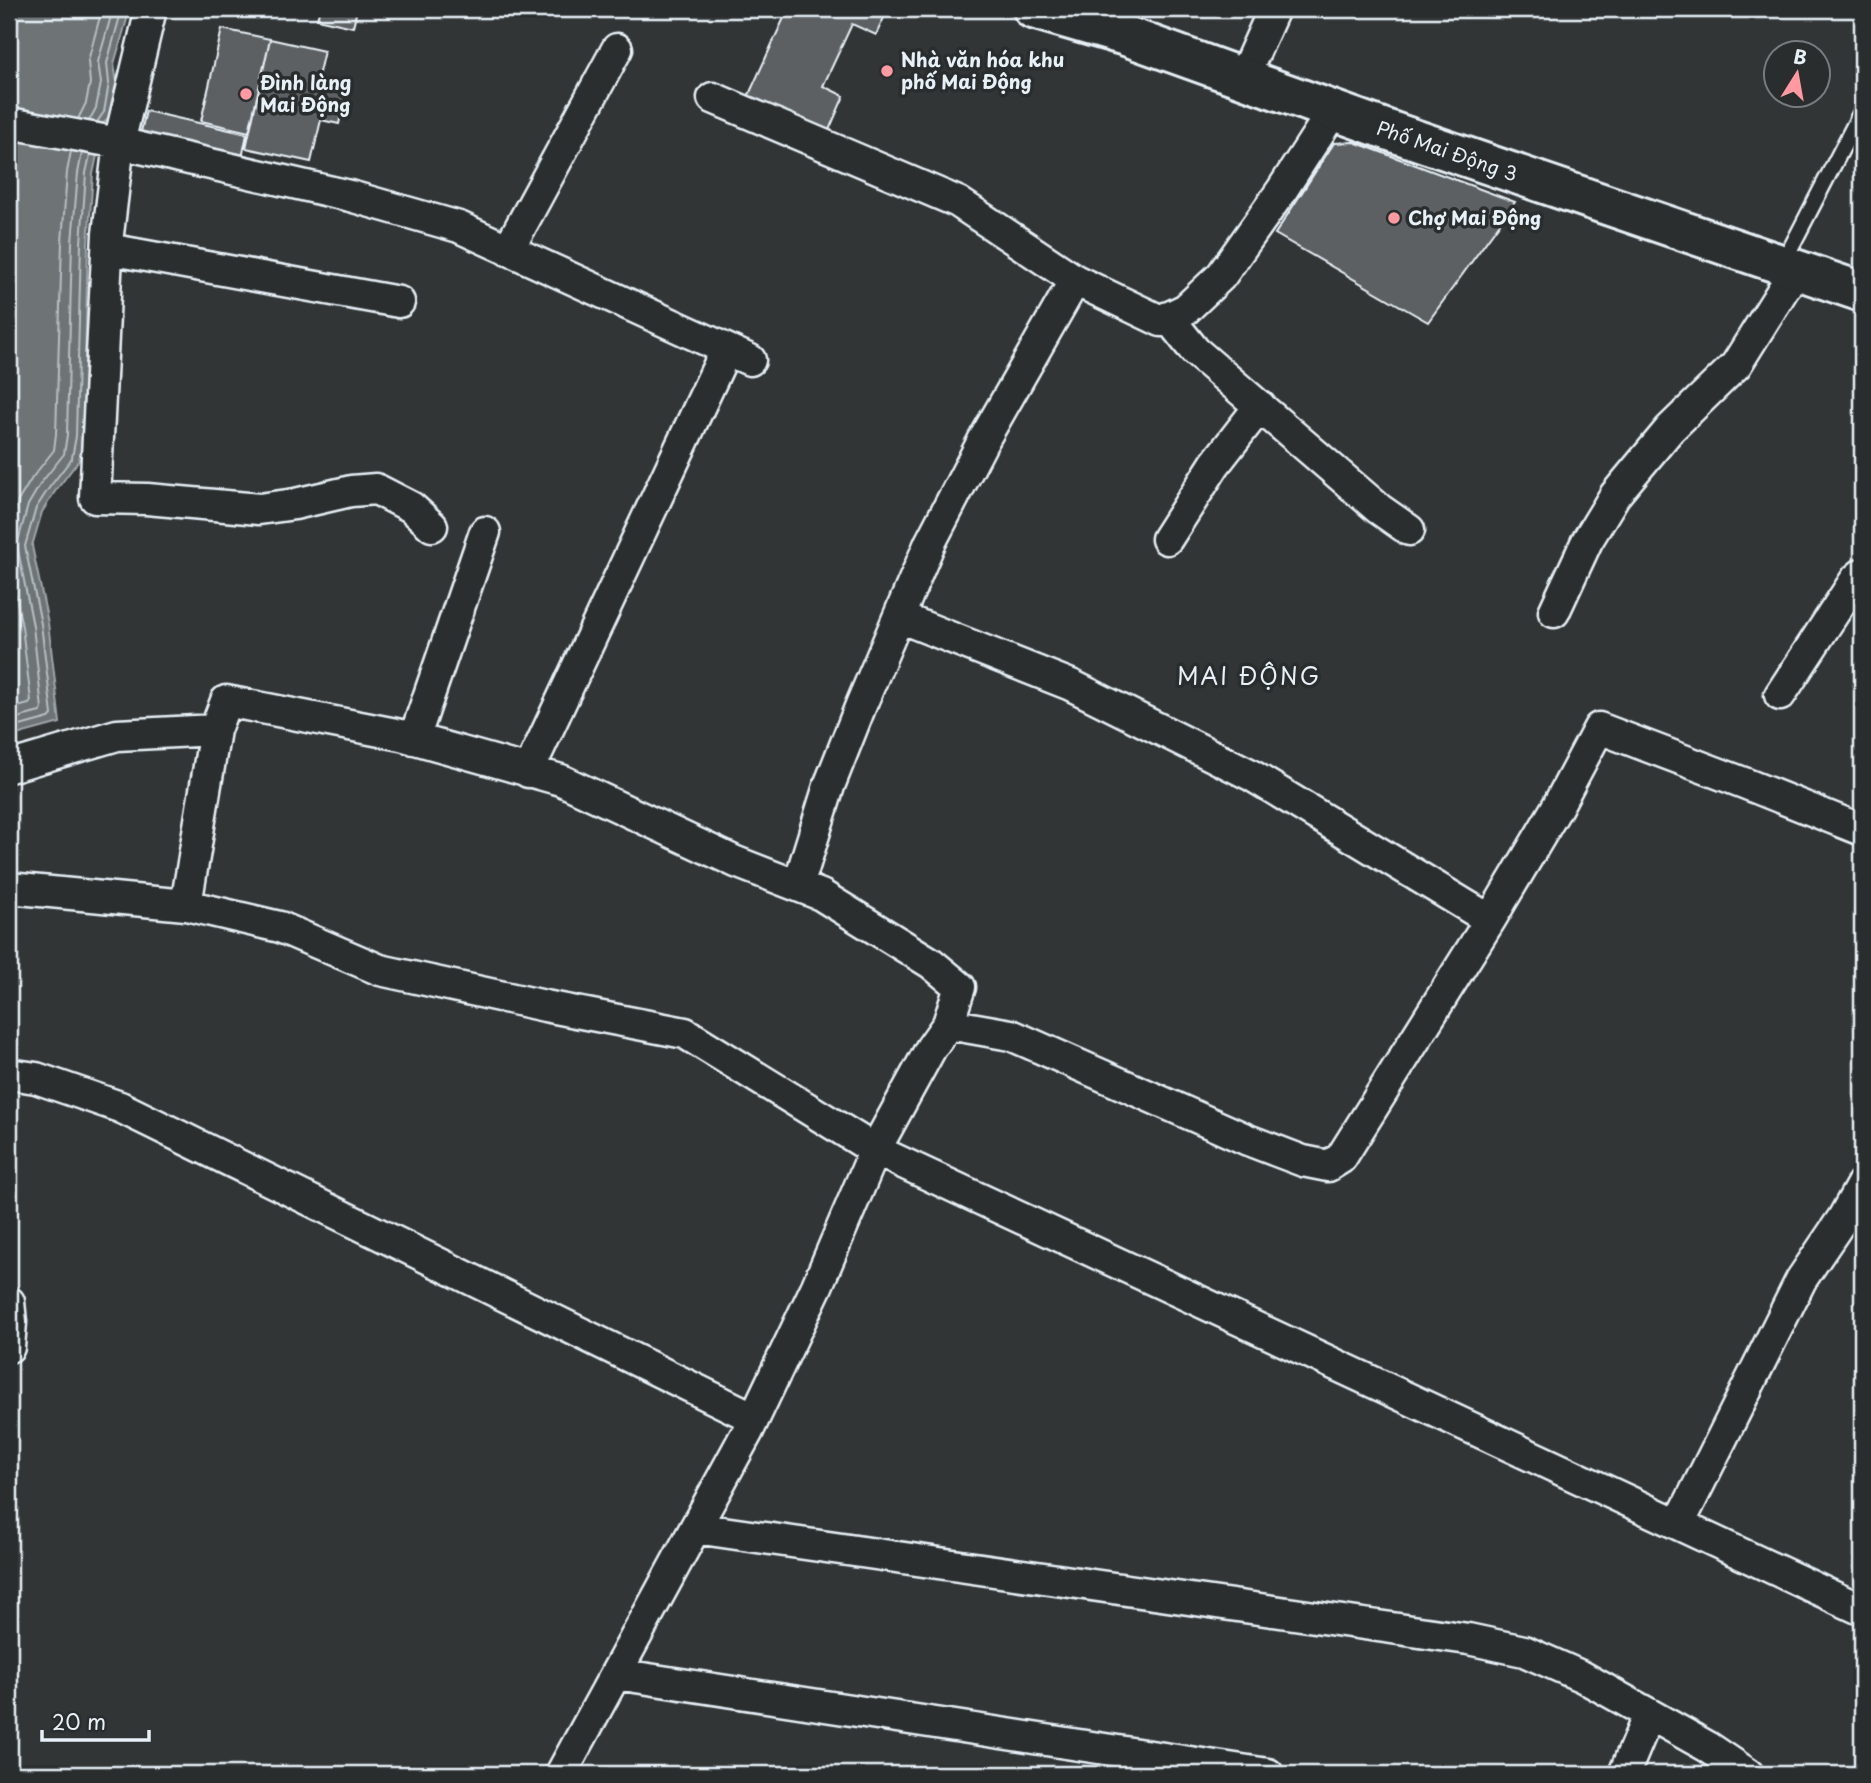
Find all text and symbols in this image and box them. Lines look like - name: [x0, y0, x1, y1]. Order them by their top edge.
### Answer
- north arrow: [1762, 38, 1832, 108]
- text: B: [1791, 41, 1810, 71]
- place label: Nhà văn hóa khu phố Mai Động: [901, 45, 1064, 95]
- marker: Nhà văn hóa khu phố Mai Động: [879, 63, 895, 79]
- place label: Đình làng Mai Động: [260, 68, 351, 118]
- marker: Đình làng Mai Động: [238, 86, 254, 102]
- street label: Phố Mai Động 3: [1373, 113, 1521, 187]
- place label: Chợ Mai Động: [1408, 203, 1542, 231]
- marker: Chợ Mai Động: [1386, 210, 1402, 226]
- district label: MAI ĐỘNG: [1177, 658, 1321, 693]
- scale bar: [42, 1699, 149, 1743]
- text: 20 m: [52, 1705, 106, 1737]

